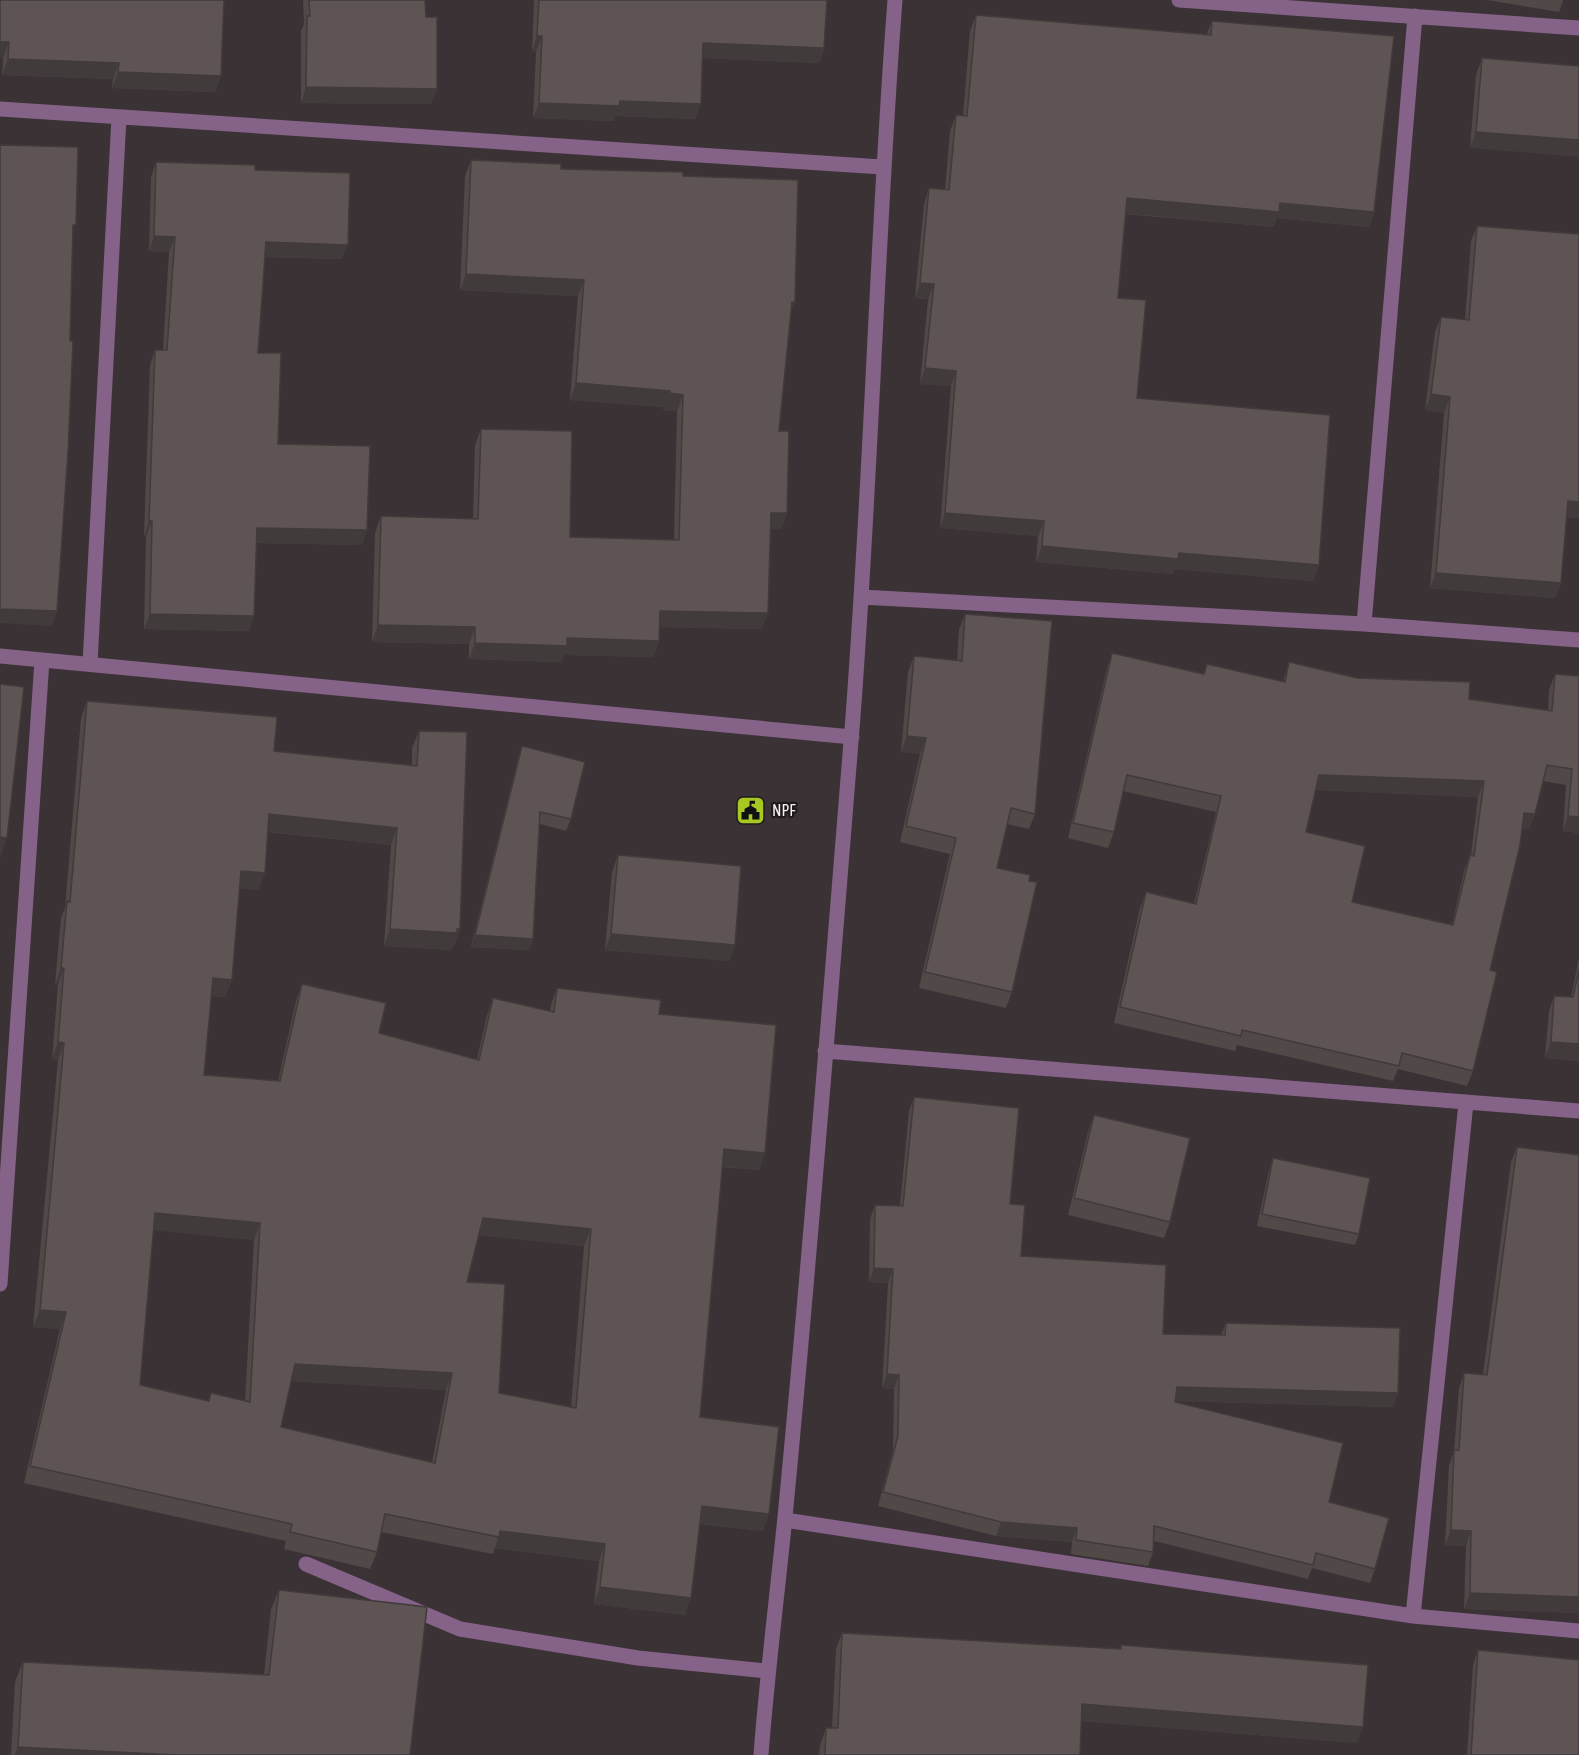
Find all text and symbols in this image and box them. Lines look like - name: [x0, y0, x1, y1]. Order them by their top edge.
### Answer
- public building icon: NPF: [735, 794, 767, 826]
- place label: NPF: [772, 801, 796, 819]

